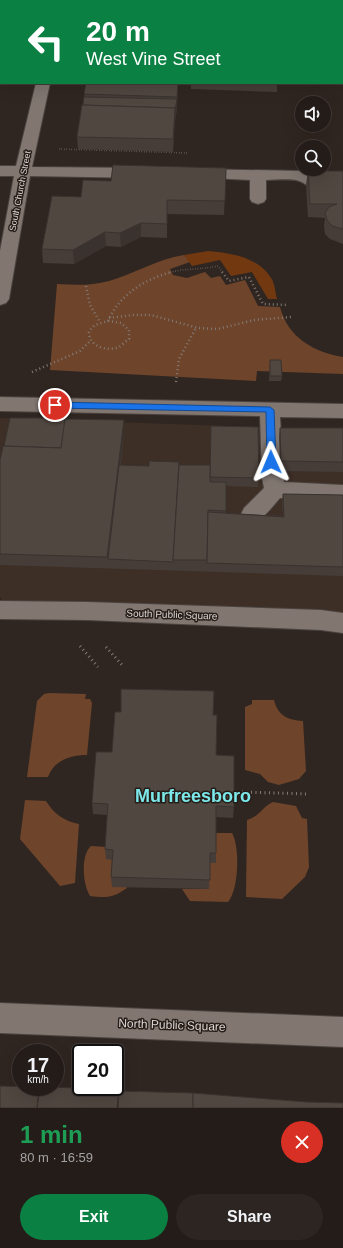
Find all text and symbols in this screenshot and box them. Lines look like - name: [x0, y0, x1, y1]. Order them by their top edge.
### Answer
- icon: left: [20, 16, 72, 68]
- text: 20 m: [86, 16, 150, 47]
- text: West Vine Street: [86, 49, 220, 69]
- map controls: [295, 96, 331, 176]
- button: sound: [295, 96, 331, 132]
- button: search: [295, 140, 331, 176]
- street label: South Church Street: [7, 150, 33, 232]
- pin: [38, 388, 72, 422]
- icon: arrive: [44, 394, 66, 416]
- position arrow: [250, 441, 292, 483]
- street label: South Public Square: [126, 607, 218, 622]
- district label: Murfreesboro: [135, 786, 251, 806]
- street label: North Public Square: [118, 1016, 226, 1034]
- speed limit sign: 20: [72, 1044, 124, 1096]
- text: 17: [27, 1054, 49, 1076]
- text: km/h: [27, 1074, 49, 1085]
- text: 1 min: [20, 1121, 83, 1148]
- button: close: [281, 1121, 323, 1163]
- text: 80 m · 16:59: [20, 1150, 93, 1165]
- button: Exit: [20, 1194, 168, 1240]
- button: Share: [176, 1194, 323, 1240]

